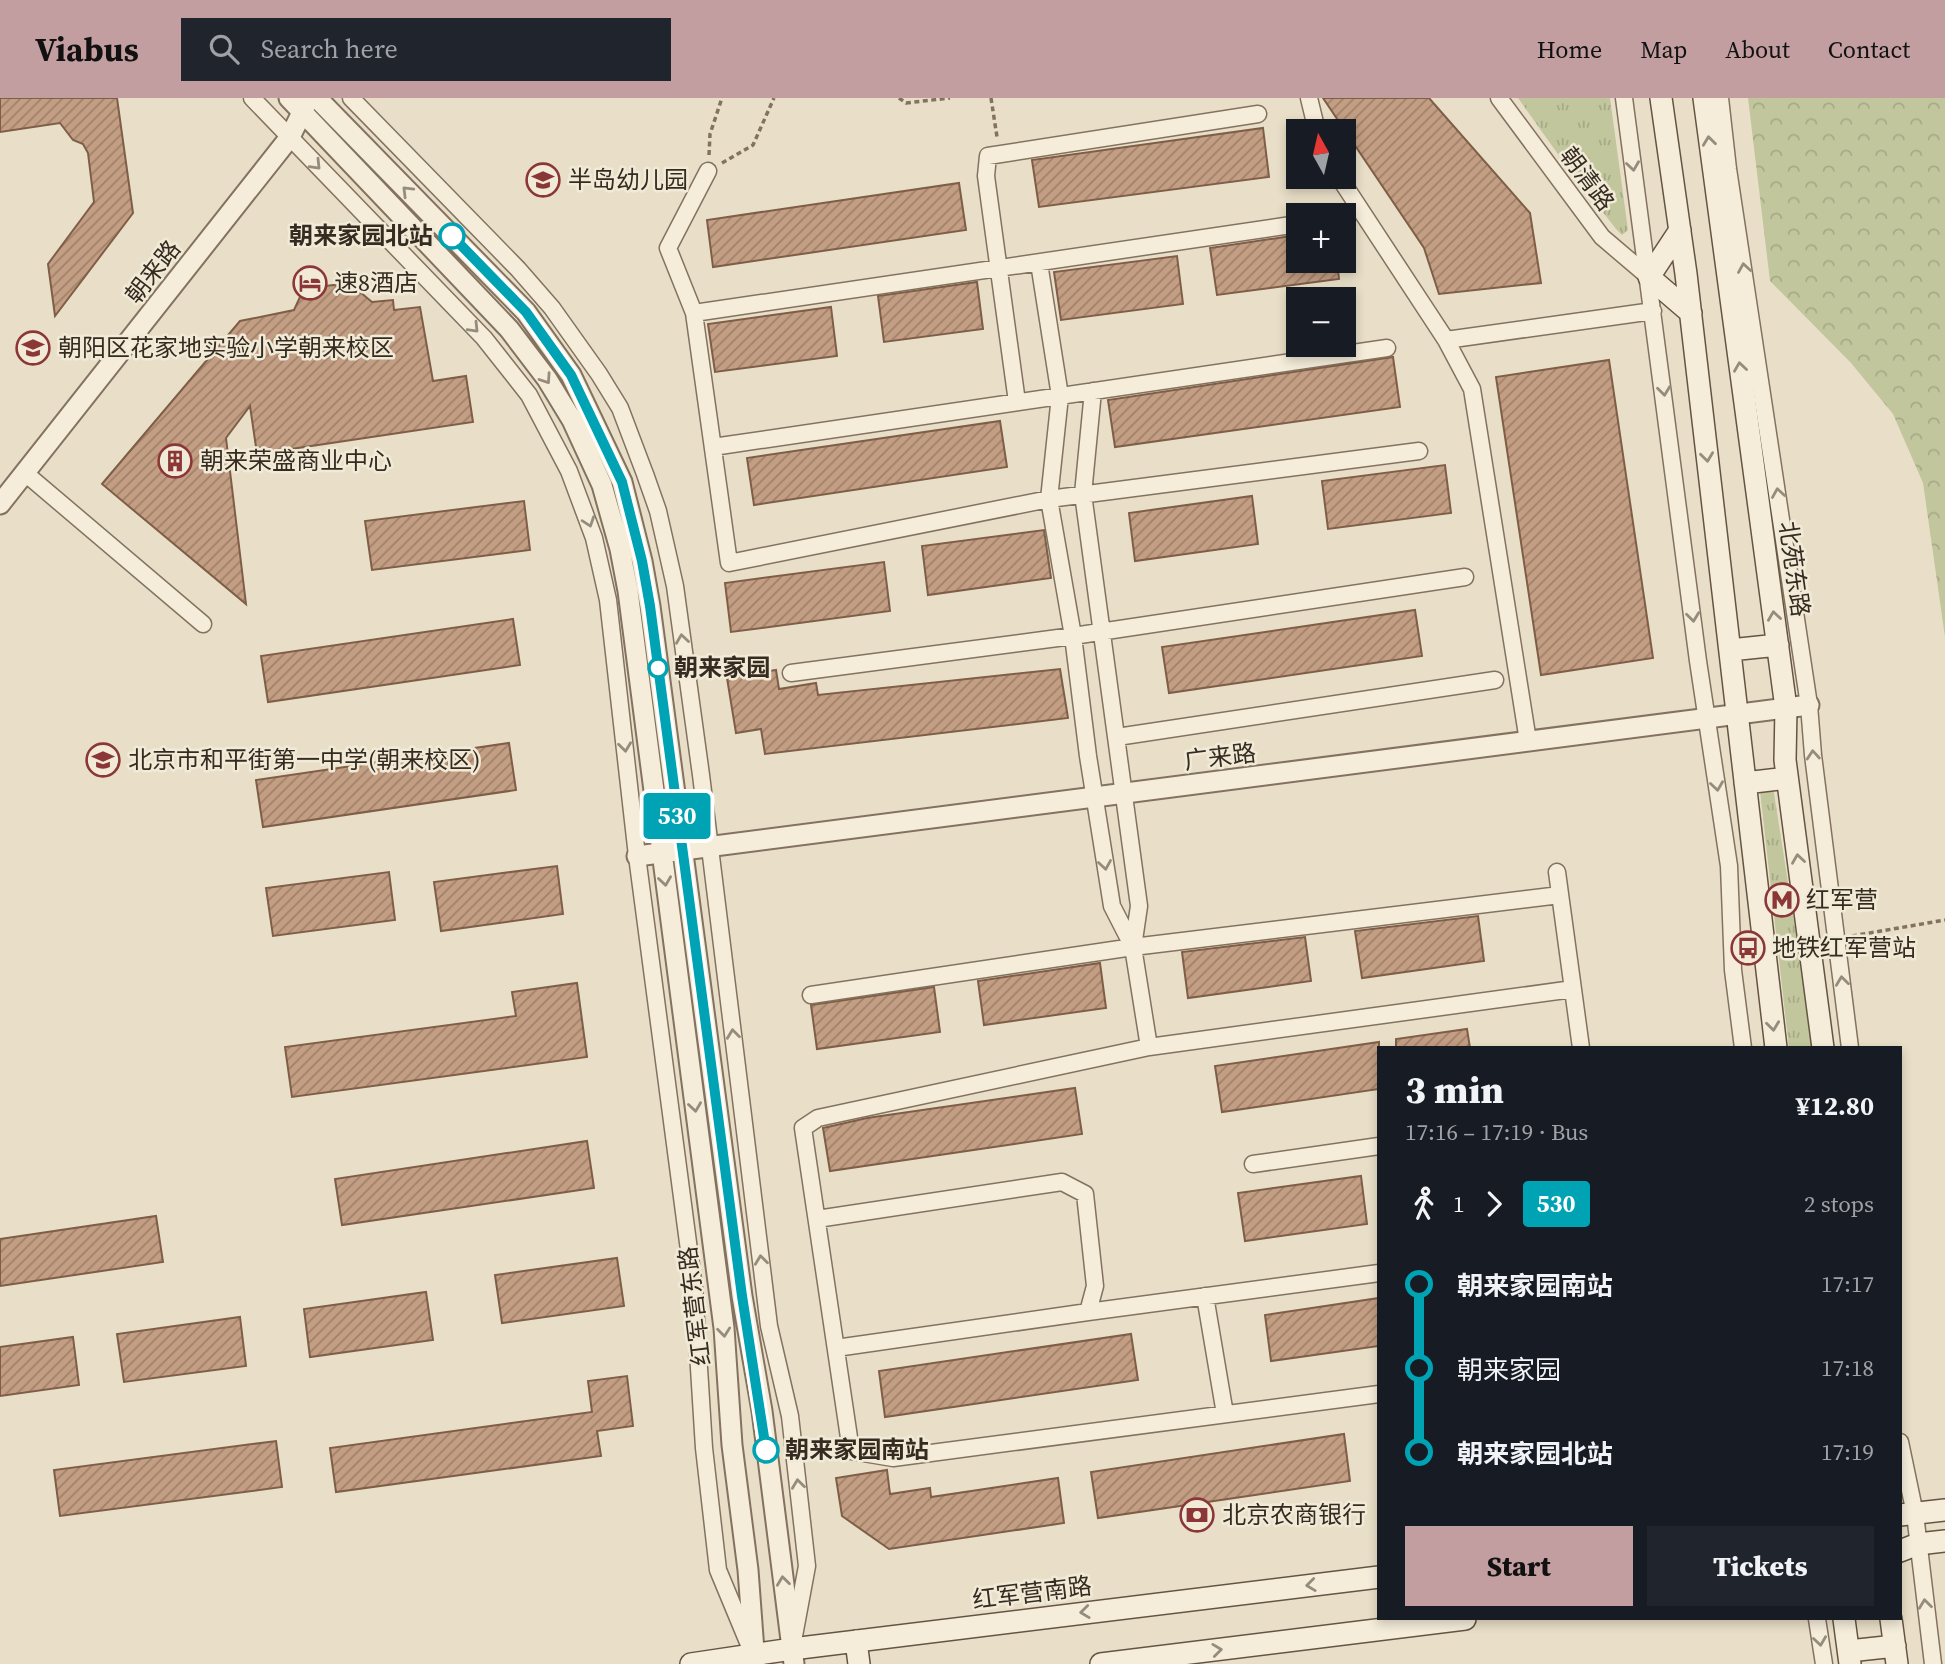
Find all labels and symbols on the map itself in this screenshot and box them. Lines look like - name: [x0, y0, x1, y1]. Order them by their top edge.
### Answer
- north arrow: [1286, 119, 1356, 189]
- one-way arrow: [1702, 136, 1717, 147]
- street label: 朝清路: [1553, 140, 1622, 217]
- one-way arrow: [308, 156, 321, 169]
- one-way arrow: [1626, 160, 1641, 171]
- school or university icon: 半岛幼儿园: [524, 161, 562, 199]
- place label: 半岛幼儿园: [568, 163, 688, 196]
- one-way arrow: [403, 187, 415, 199]
- place label: 朝来家园北站: [289, 219, 433, 252]
- marker: 朝来家园北站: [439, 223, 465, 249]
- street label: 朝来路: [117, 233, 188, 310]
- one-way arrow: [1737, 262, 1752, 273]
- hotel icon: 速8酒店: [291, 264, 329, 302]
- place label: 速8酒店: [334, 266, 418, 299]
- one-way arrow: [466, 320, 479, 333]
- school or university icon: 朝阳区花家地实验小学朝来校区: [14, 329, 52, 367]
- place label: 朝阳区花家地实验小学朝来校区: [58, 331, 394, 364]
- one-way arrow: [1733, 361, 1748, 373]
- one-way arrow: [538, 371, 551, 384]
- one-way arrow: [1656, 385, 1671, 397]
- building icon: 朝来荣盛商业中心: [156, 442, 194, 480]
- place label: 朝来荣盛商业中心: [200, 444, 392, 477]
- one-way arrow: [1700, 451, 1715, 463]
- one-way arrow: [1770, 487, 1785, 498]
- one-way arrow: [580, 516, 594, 528]
- street label: 北苑东路: [1771, 519, 1818, 619]
- one-way arrow: [1685, 611, 1700, 623]
- one-way arrow: [1767, 611, 1782, 622]
- one-way arrow: [675, 633, 690, 644]
- place label: 朝来家园: [674, 651, 770, 684]
- marker: 朝来家园: [648, 658, 668, 678]
- street label: 广来路: [1182, 736, 1258, 777]
- school or university icon: 北京市和平街第一中学(朝来校区): [84, 741, 122, 779]
- one-way arrow: [617, 741, 632, 752]
- place label: 北京市和平街第一中学(朝来校区): [128, 743, 480, 776]
- one-way arrow: [1806, 749, 1821, 760]
- one-way arrow: [1710, 780, 1725, 792]
- line badge: 530: [637, 793, 717, 839]
- one-way arrow: [1791, 853, 1806, 865]
- one-way arrow: [1098, 859, 1113, 871]
- one-way arrow: [657, 875, 672, 887]
- metro station icon: 红军营: [1763, 881, 1801, 919]
- place label: 红军营: [1806, 883, 1878, 916]
- bus stop icon: 地铁红军营站: [1729, 929, 1767, 967]
- place label: 地铁红军营站: [1772, 931, 1916, 964]
- one-way arrow: [1834, 975, 1849, 986]
- one-way arrow: [1765, 1021, 1780, 1032]
- one-way arrow: [726, 1028, 741, 1040]
- one-way arrow: [687, 1101, 702, 1112]
- street label: 红军营东路: [671, 1244, 718, 1368]
- one-way arrow: [754, 1254, 769, 1266]
- one-way arrow: [716, 1327, 731, 1338]
- place label: 朝来家园南站: [785, 1433, 929, 1466]
- marker: 朝来家园南站: [753, 1437, 779, 1463]
- one-way arrow: [790, 1478, 805, 1490]
- bank icon: 北京农商银行: [1178, 1496, 1216, 1534]
- place label: 北京农商银行: [1222, 1498, 1366, 1531]
- street label: 红军营南路: [970, 1569, 1094, 1616]
- one-way arrow: [776, 1575, 791, 1587]
- one-way arrow: [1305, 1577, 1316, 1592]
- one-way arrow: [1918, 1598, 1933, 1610]
- one-way arrow: [1080, 1605, 1091, 1620]
- one-way arrow: [1813, 1636, 1828, 1647]
- one-way arrow: [1211, 1642, 1223, 1657]

